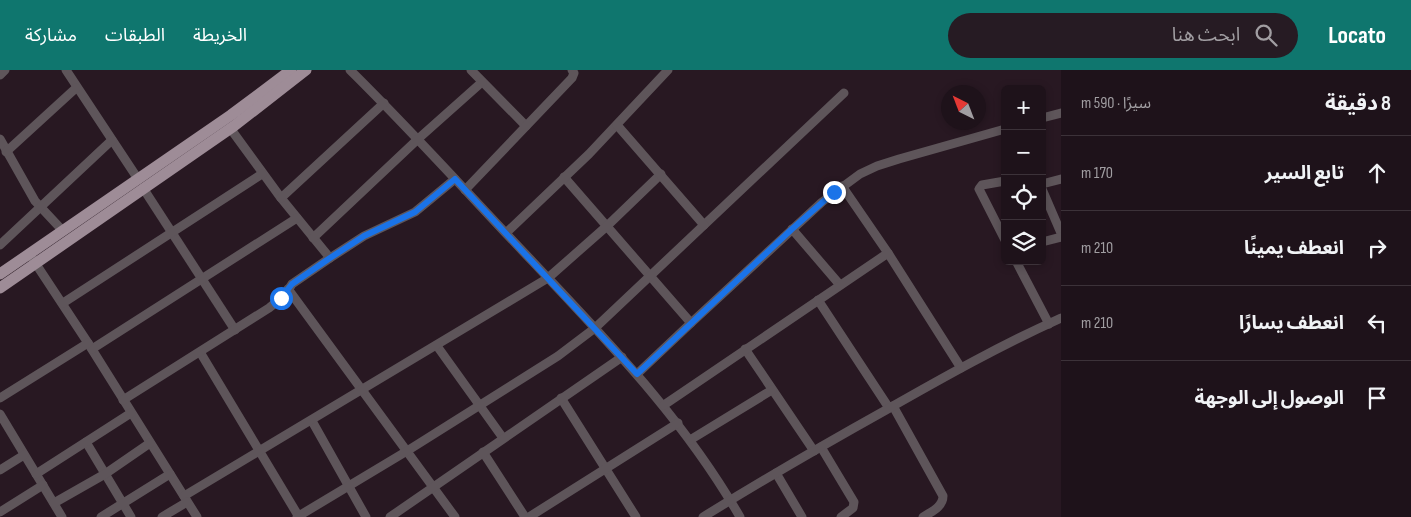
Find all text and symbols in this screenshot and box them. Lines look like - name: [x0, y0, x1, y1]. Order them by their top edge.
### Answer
- search box: [948, 13, 1298, 58]
- icon: search: [1252, 21, 1280, 49]
- text: Locato: [1328, 21, 1386, 50]
- text: ابحث هنا: [1172, 24, 1240, 47]
- text: مشاركة: [25, 25, 77, 46]
- text: الطبقات: [105, 25, 165, 46]
- text: الخريطة: [193, 25, 247, 46]
- north arrow: [941, 85, 986, 130]
- map controls: [1001, 85, 1046, 265]
- button: +: [1001, 85, 1046, 130]
- text: 8 دقيقة: [1325, 91, 1391, 116]
- text: سيرًا · 590 m: [1081, 94, 1151, 113]
- button: −: [1001, 130, 1046, 175]
- icon: ahead: [1363, 159, 1391, 187]
- text: تابع السير: [1265, 162, 1344, 185]
- text: 170 m: [1081, 164, 1113, 183]
- button: locate: [1001, 175, 1046, 220]
- route end: [823, 181, 846, 204]
- button: layers: [1001, 220, 1046, 265]
- icon: right: [1363, 234, 1391, 262]
- text: انعطف يمينًا: [1244, 237, 1344, 260]
- text: 210 m: [1081, 239, 1113, 258]
- route start: [270, 287, 293, 310]
- icon: left: [1363, 309, 1391, 337]
- text: انعطف يسارًا: [1239, 312, 1344, 335]
- text: 210 m: [1081, 314, 1113, 333]
- icon: arrive: [1363, 384, 1391, 412]
- text: الوصول إلى الوجهة: [1195, 387, 1344, 410]

